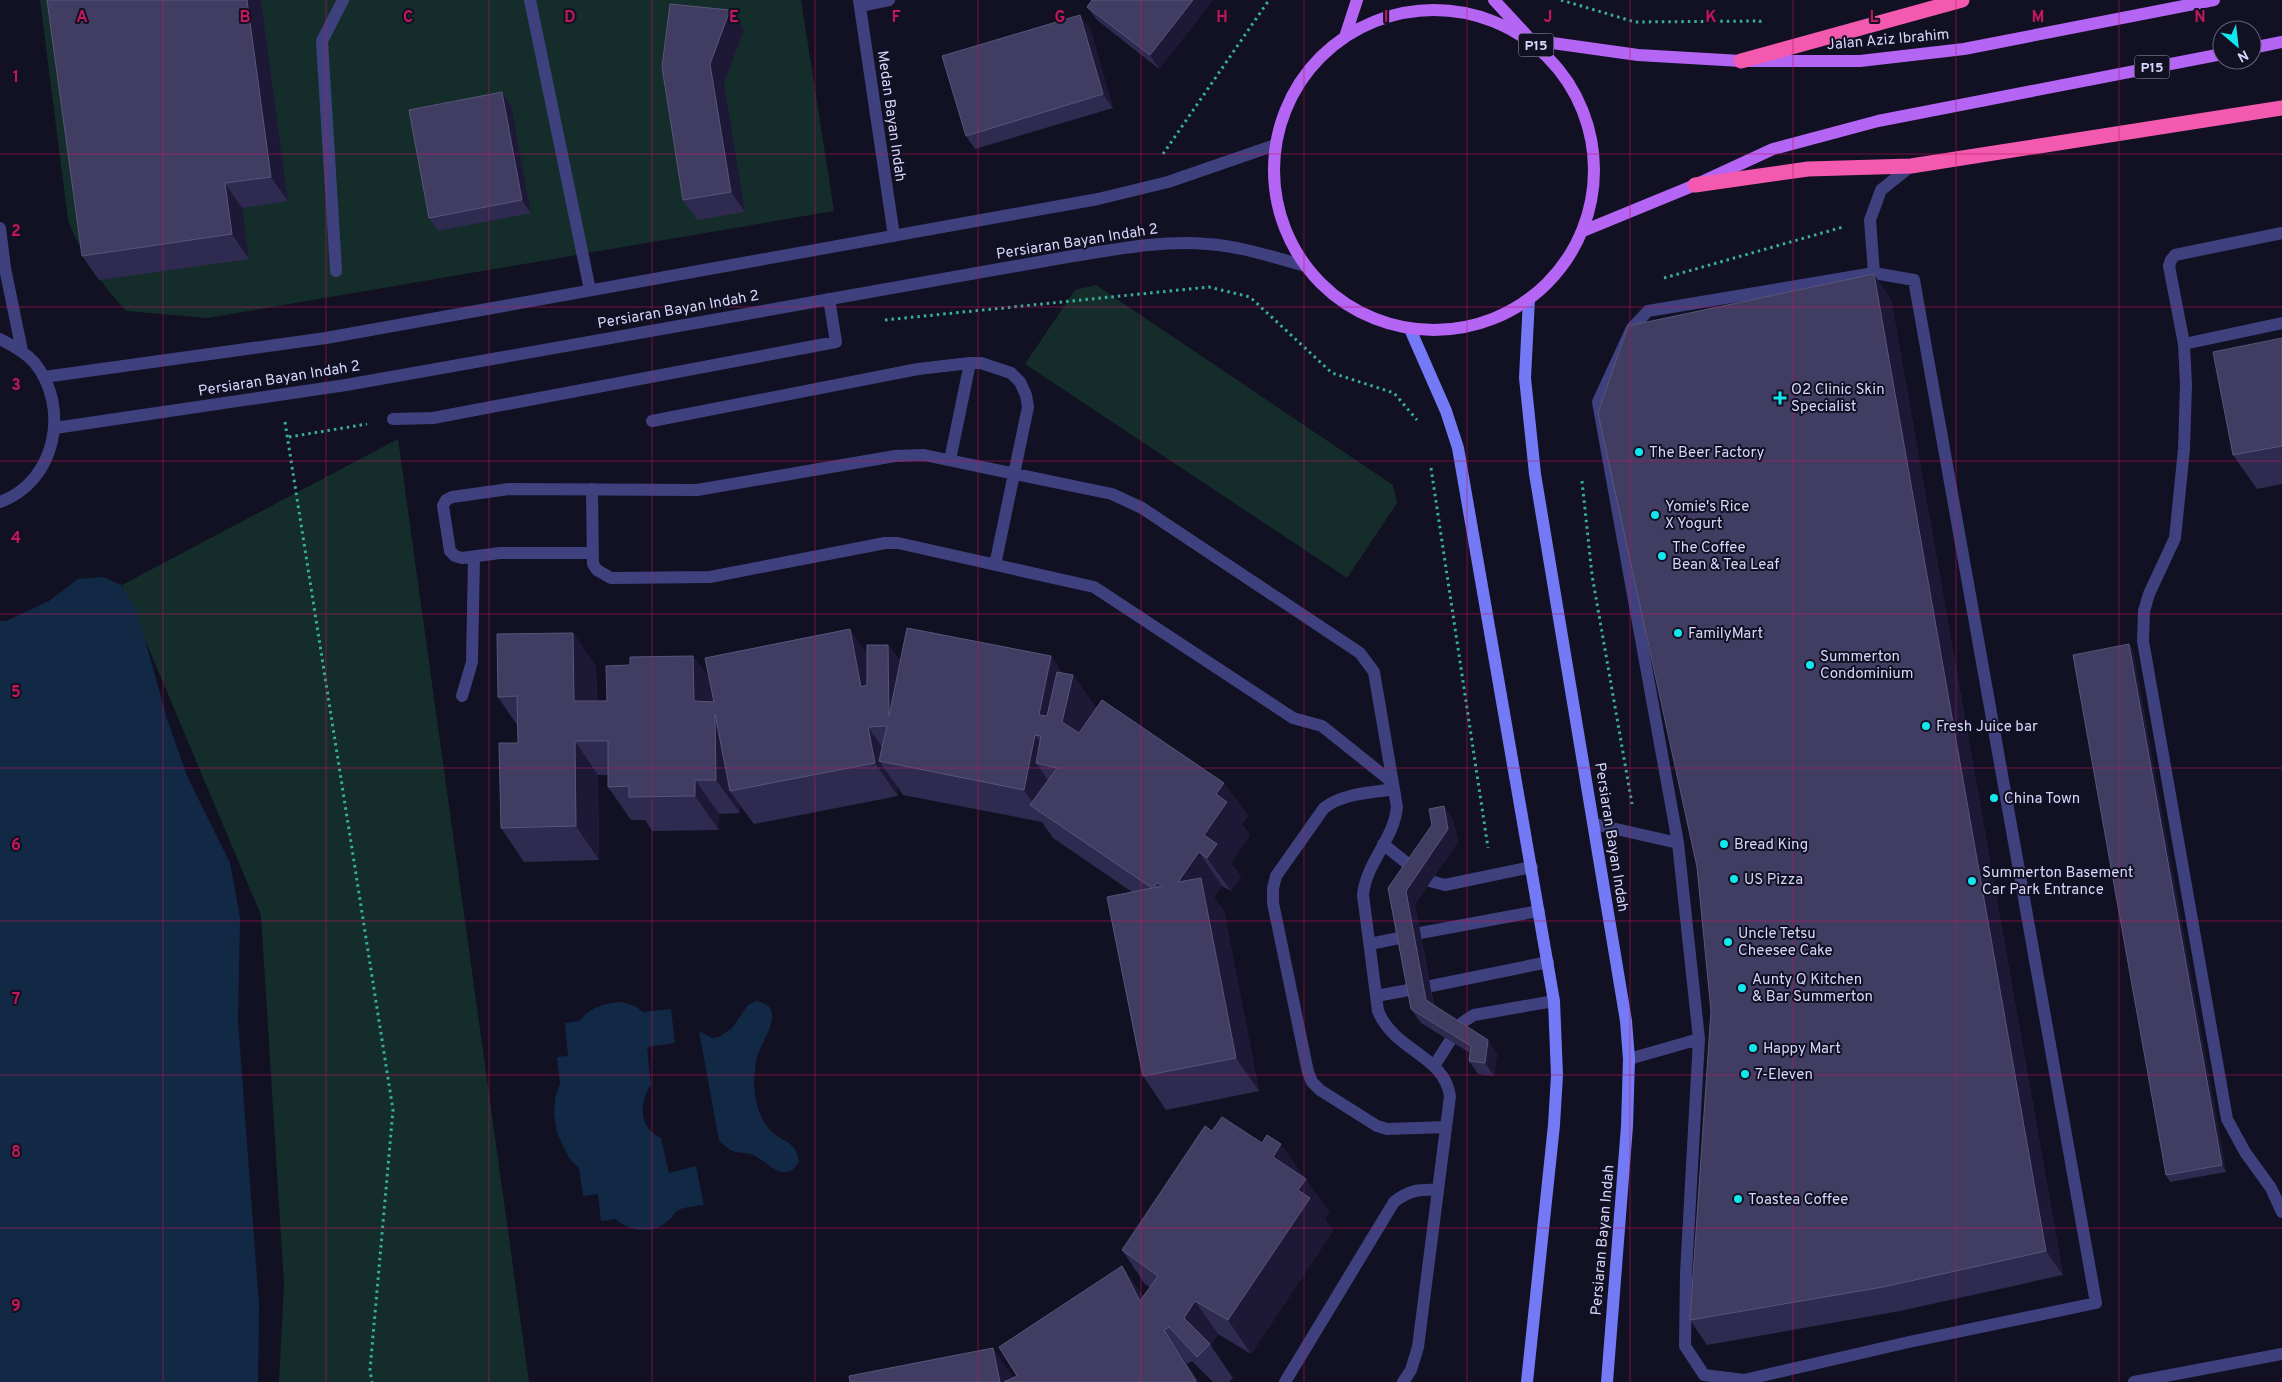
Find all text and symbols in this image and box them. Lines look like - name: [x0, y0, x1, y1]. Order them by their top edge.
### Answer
- text: A: [76, 8, 88, 28]
- text: B: [239, 8, 251, 28]
- text: C: [403, 8, 413, 28]
- text: D: [564, 8, 576, 28]
- text: E: [729, 8, 739, 28]
- text: F: [891, 8, 901, 28]
- text: G: [1055, 8, 1065, 28]
- text: H: [1216, 8, 1228, 28]
- text: I: [1384, 8, 1388, 28]
- text: J: [1544, 8, 1552, 28]
- text: K: [1705, 8, 1717, 28]
- text: L: [1869, 8, 1879, 28]
- text: M: [2032, 8, 2044, 28]
- text: N: [2194, 8, 2206, 28]
- north arrow: [2212, 20, 2262, 70]
- street label: Jalan Aziz Ibrahim: [1826, 26, 1950, 55]
- road number: P15: [1518, 34, 1554, 56]
- text: N: [2234, 45, 2251, 65]
- street label: Medan Bayan Indah: [872, 49, 909, 183]
- road number: P15: [2134, 56, 2170, 78]
- text: 1: [13, 68, 19, 88]
- street label: Persiaran Bayan Indah 2: [995, 220, 1160, 265]
- text: 2: [11, 222, 21, 242]
- street label: Persiaran Bayan Indah 2: [596, 287, 761, 334]
- street label: Persiaran Bayan Indah 2: [197, 357, 362, 402]
- text: 3: [11, 376, 21, 396]
- place label: O2 Clinic Skin Specialist: [1791, 381, 1885, 417]
- marker: O2 Clinic Skin Specialist: [1773, 391, 1787, 405]
- place label: The Beer Factory: [1649, 444, 1764, 463]
- marker: The Beer Factory: [1633, 446, 1645, 458]
- place label: Yomie's Rice X Yogurt: [1665, 498, 1749, 534]
- marker: Yomie's Rice X Yogurt: [1649, 509, 1661, 521]
- text: 4: [11, 529, 21, 549]
- place label: The Coffee Bean & Tea Leaf: [1672, 539, 1779, 575]
- marker: The Coffee Bean & Tea Leaf: [1656, 550, 1668, 562]
- place label: FamilyMart: [1688, 625, 1763, 644]
- marker: FamilyMart: [1672, 627, 1684, 639]
- place label: Summerton Condominium: [1820, 648, 1914, 684]
- marker: Summerton Condominium: [1804, 659, 1816, 671]
- text: 5: [11, 683, 21, 703]
- place label: Fresh Juice bar: [1936, 718, 2038, 737]
- marker: Fresh Juice bar: [1920, 720, 1932, 732]
- street label: Persiaran Bayan Indah: [1589, 761, 1632, 913]
- place label: China Town: [2004, 790, 2080, 809]
- marker: China Town: [1988, 792, 2000, 804]
- text: 6: [11, 836, 21, 856]
- place label: Bread King: [1734, 836, 1808, 855]
- marker: Bread King: [1718, 838, 1730, 850]
- place label: Summerton Basement Car Park Entrance: [1982, 864, 2133, 900]
- place label: US Pizza: [1744, 871, 1803, 890]
- marker: US Pizza: [1728, 873, 1740, 885]
- marker: Summerton Basement Car Park Entrance: [1966, 875, 1978, 887]
- place label: Uncle Tetsu Cheesee Cake: [1738, 925, 1833, 961]
- marker: Uncle Tetsu Cheesee Cake: [1722, 936, 1734, 948]
- place label: Aunty Q Kitchen & Bar Summerton: [1752, 971, 1873, 1007]
- marker: Aunty Q Kitchen & Bar Summerton: [1736, 982, 1748, 994]
- text: 7: [12, 990, 20, 1010]
- place label: Happy Mart: [1763, 1040, 1841, 1059]
- marker: Happy Mart: [1747, 1042, 1759, 1054]
- place label: 7-Eleven: [1755, 1066, 1813, 1085]
- marker: 7-Eleven: [1739, 1068, 1751, 1080]
- text: 8: [11, 1143, 21, 1163]
- street label: Persiaran Bayan Indah: [1587, 1164, 1620, 1316]
- place label: Toastea Coffee: [1748, 1191, 1848, 1210]
- marker: Toastea Coffee: [1732, 1193, 1744, 1205]
- text: 9: [11, 1297, 21, 1317]

